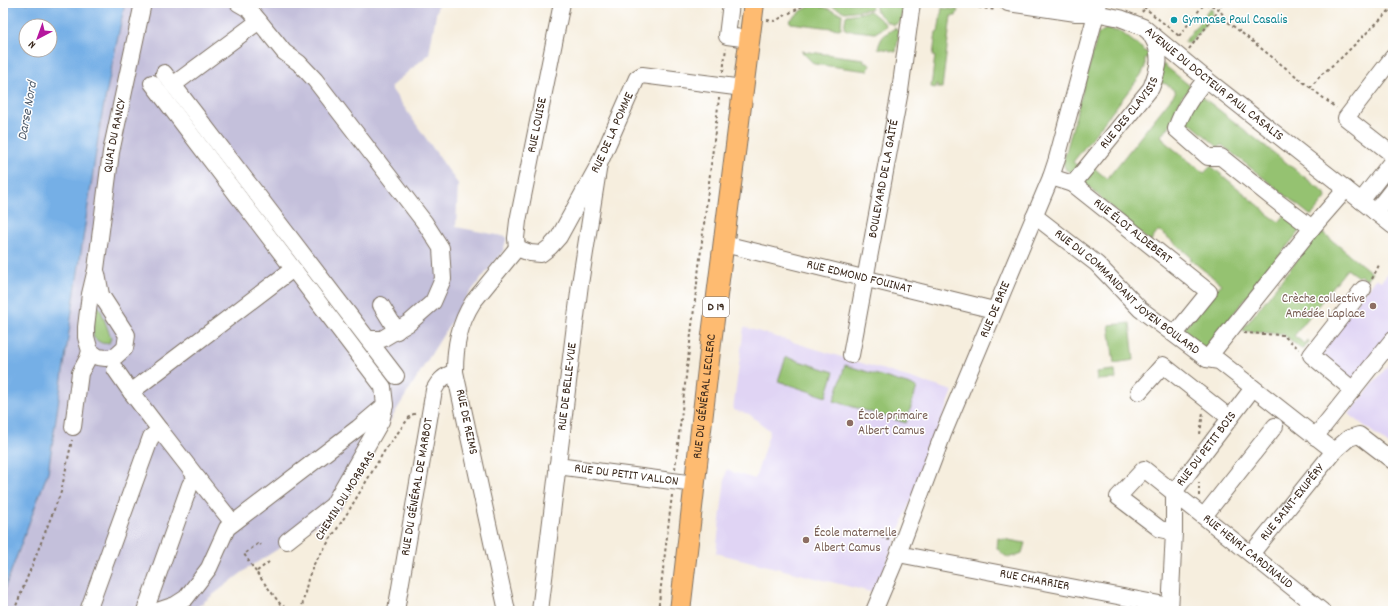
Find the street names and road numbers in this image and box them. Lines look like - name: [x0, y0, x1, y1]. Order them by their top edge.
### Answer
- street label: AVENUE DU DOCTEUR PAUL CASALIS: [1140, 22, 1288, 146]
- street label: RUE DES CLAVISIS: [1095, 74, 1164, 153]
- street label: RUE DE LA POMME: [586, 89, 639, 177]
- street label: QUAI DU RANCY: [99, 96, 132, 174]
- street label: RUE LOUISE: [522, 96, 552, 155]
- street label: BOULEVARD DE LA GAÎTÉ: [863, 118, 904, 240]
- street label: RUE ÉLOI ALDEBERT: [1089, 194, 1176, 268]
- street label: RUE DU COMMANDANT JOYEN BOULARD: [1050, 225, 1204, 360]
- street label: RUE EDMOND FOUINAT: [804, 255, 914, 299]
- street label: RUE DE BRIE: [975, 278, 1016, 341]
- road number: D 19: [703, 297, 729, 317]
- street label: RUE DU GÉNÉRAL LECLERC: [688, 332, 722, 460]
- street label: RUE DE BELLE-VUE: [553, 341, 582, 432]
- street label: RUE DE REIMS: [450, 387, 482, 457]
- street label: RUE DU PETIT BOIS: [1172, 407, 1242, 491]
- street label: RUE DU GÉNÉRAL DE MARBOT: [396, 416, 439, 557]
- street label: CHEMIN DU MORBRAS: [311, 447, 381, 545]
- street label: RUE DU PETIT VALLON: [573, 459, 680, 491]
- street label: RUE SAINT-EXUPÉRY: [1255, 459, 1330, 545]
- street label: RUE HENRI CARDINAUD: [1198, 510, 1297, 594]
- street label: RUE CHARRIER: [998, 564, 1071, 596]

